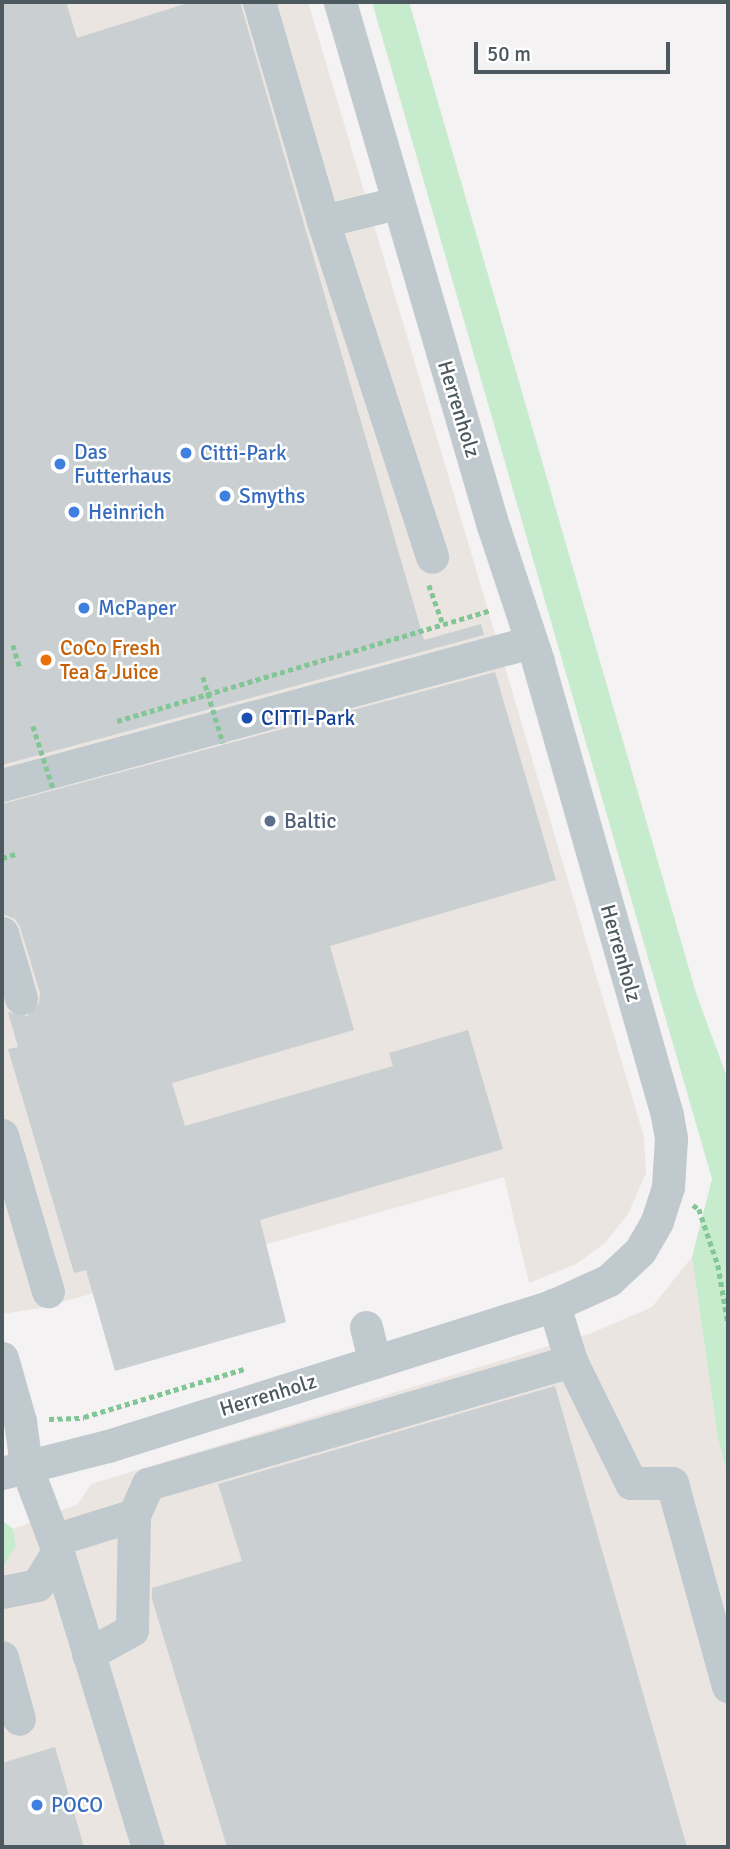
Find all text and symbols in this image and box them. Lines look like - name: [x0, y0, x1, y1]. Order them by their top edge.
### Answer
- scale bar: [478, 28, 674, 72]
- text: 50 m: [487, 41, 531, 67]
- street label: Herrenholz: [432, 358, 486, 460]
- place label: Das Futterhaus: [74, 439, 171, 489]
- place label: Citti-Park: [200, 440, 287, 466]
- marker: Citti-Park: [178, 445, 194, 461]
- marker: Das Futterhaus: [52, 456, 68, 472]
- place label: Smyths: [239, 483, 305, 509]
- marker: Smyths: [217, 488, 233, 504]
- place label: Heinrich: [88, 499, 165, 525]
- marker: Heinrich: [66, 504, 82, 520]
- place label: McPaper: [98, 595, 176, 621]
- marker: McPaper: [76, 600, 92, 616]
- place label: CoCo Fresh Tea & Juice: [60, 635, 160, 685]
- marker: CoCo Fresh Tea & Juice: [38, 652, 54, 668]
- place label: CITTI-Park: [261, 705, 355, 731]
- marker: CITTI-Park: [239, 710, 255, 726]
- place label: Baltic: [284, 808, 336, 834]
- marker: Baltic: [262, 813, 278, 829]
- street label: Herrenholz: [595, 901, 647, 1005]
- street label: Herrenholz: [217, 1368, 319, 1422]
- place label: POCO: [51, 1792, 103, 1818]
- marker: POCO: [29, 1797, 45, 1813]

